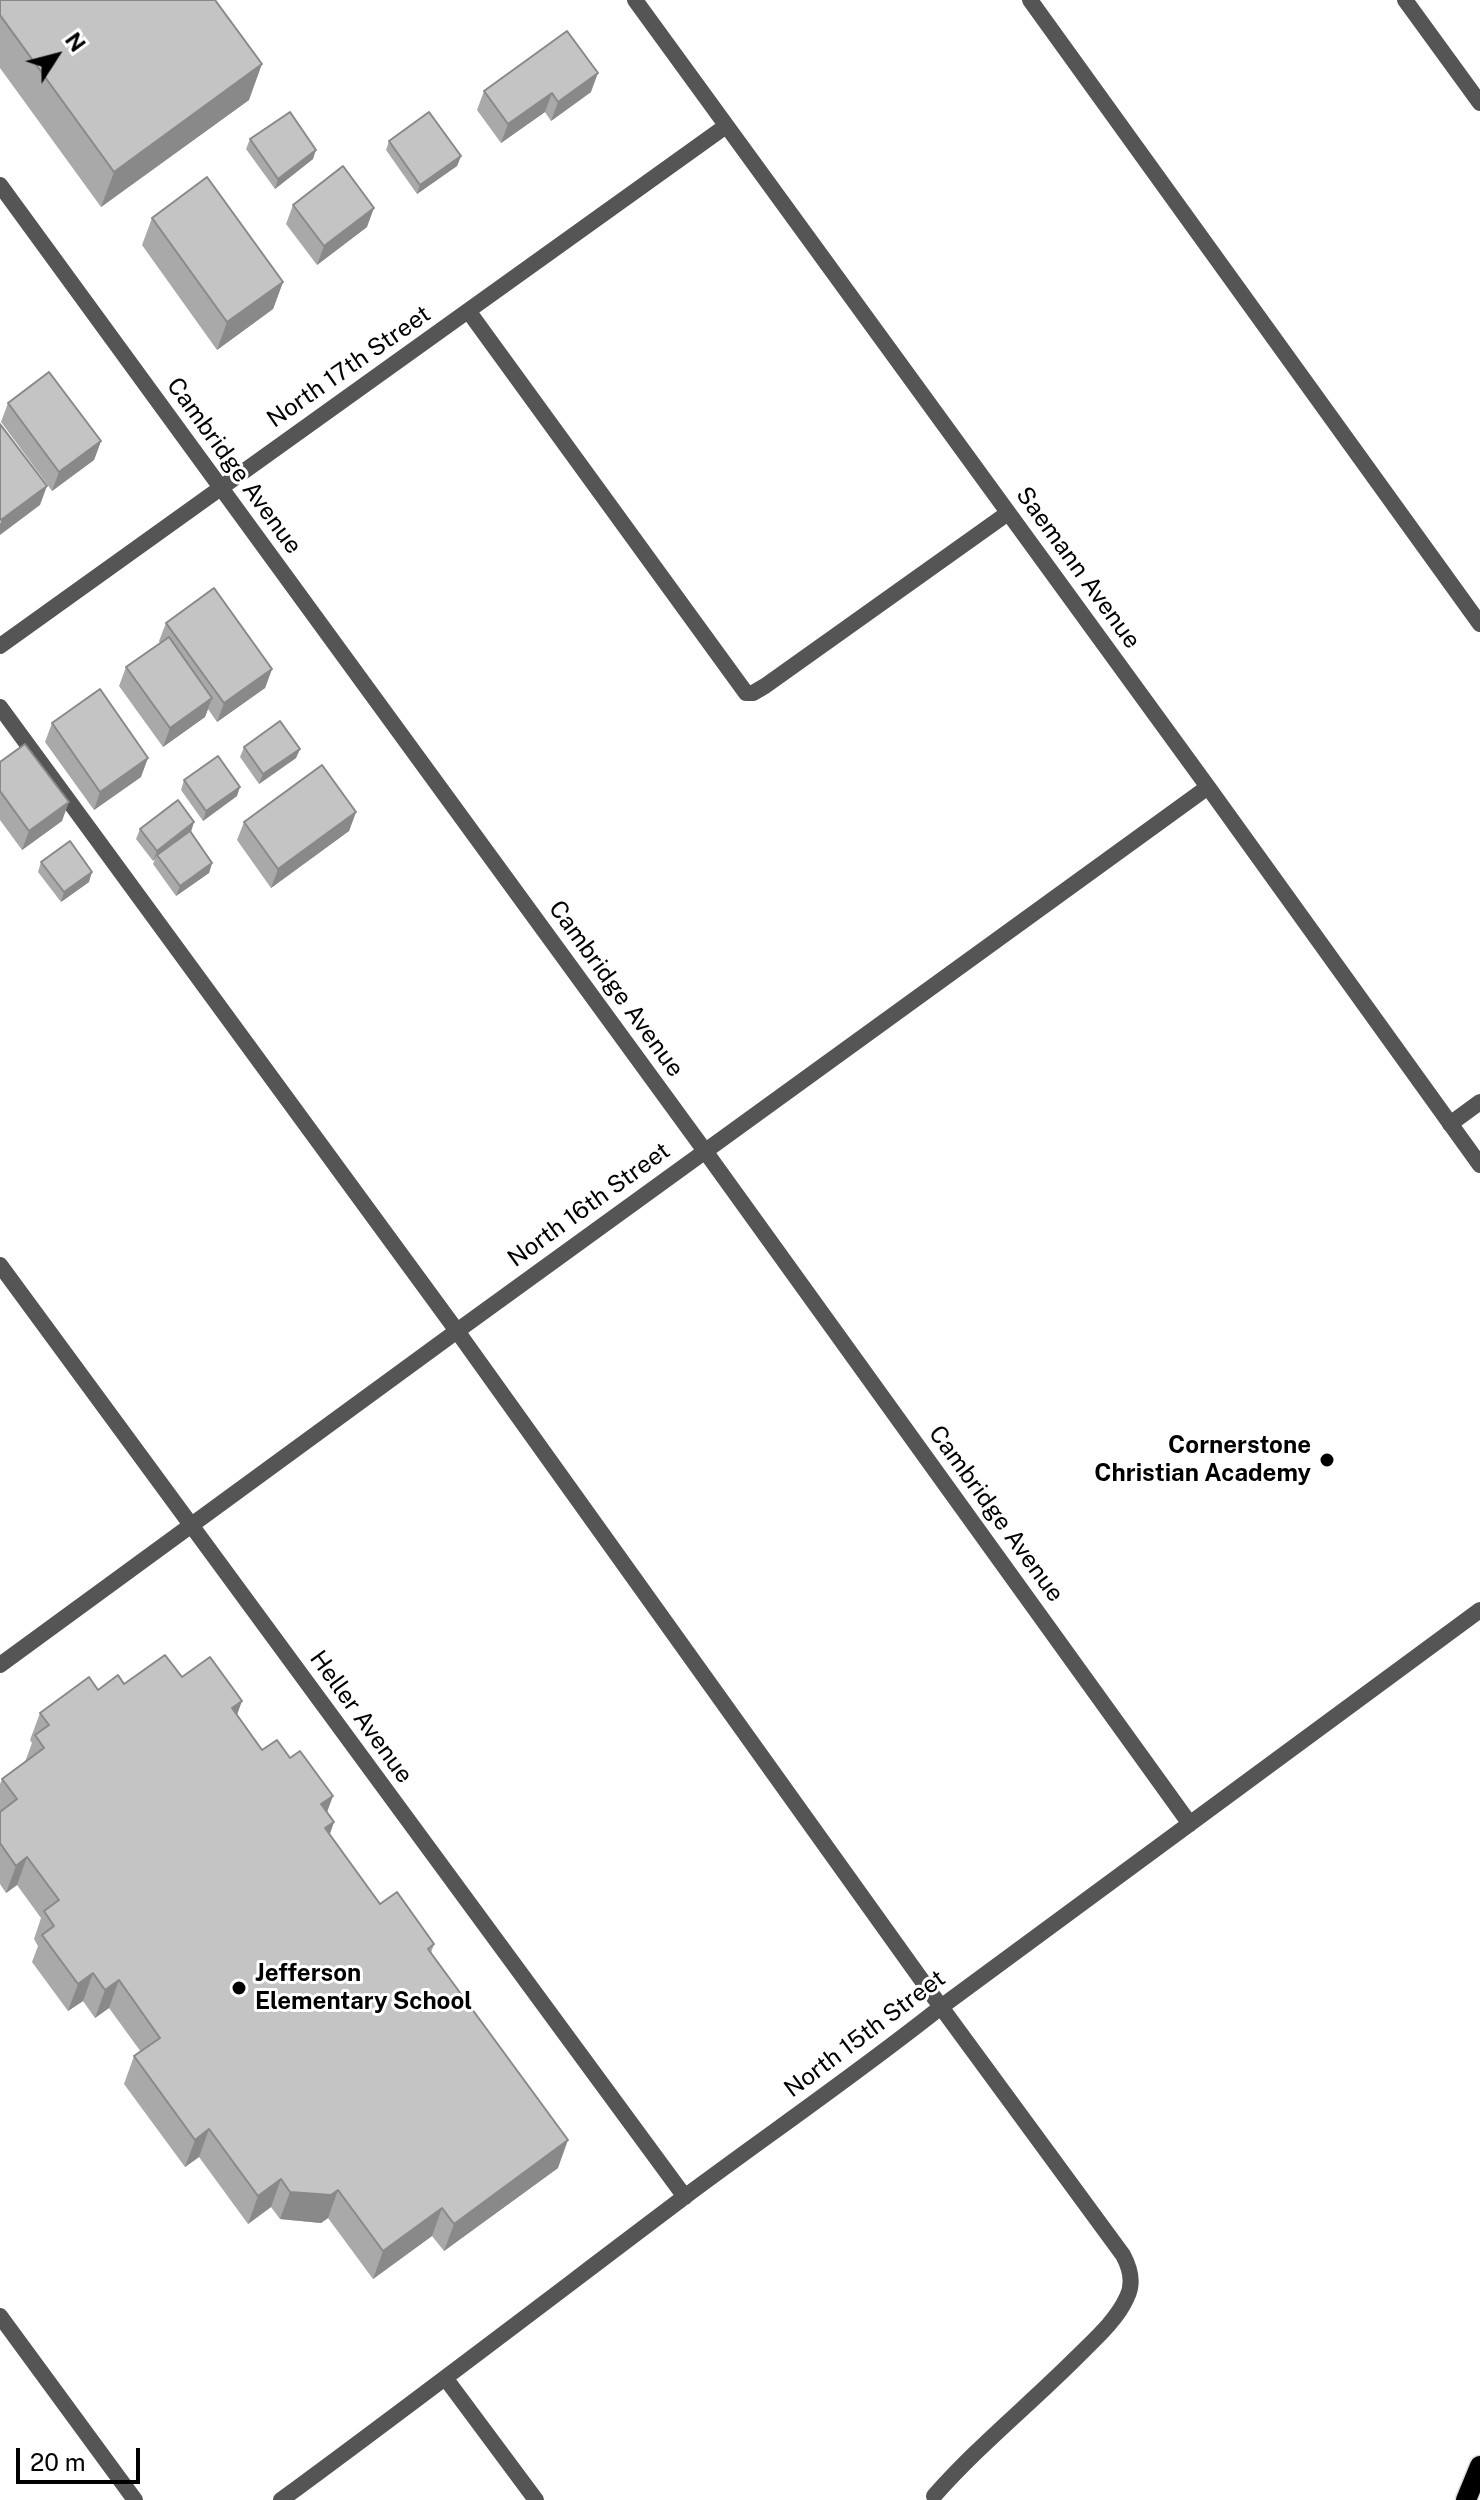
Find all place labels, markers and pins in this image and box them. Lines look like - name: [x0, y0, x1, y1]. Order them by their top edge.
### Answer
- place label: Cornerstone Christian Academy: [1094, 1432, 1311, 1488]
- marker: Cornerstone Christian Academy: [1318, 1451, 1336, 1469]
- place label: Jefferson Elementary School: [255, 1960, 472, 2016]
- marker: Jefferson Elementary School: [230, 1979, 248, 1997]

